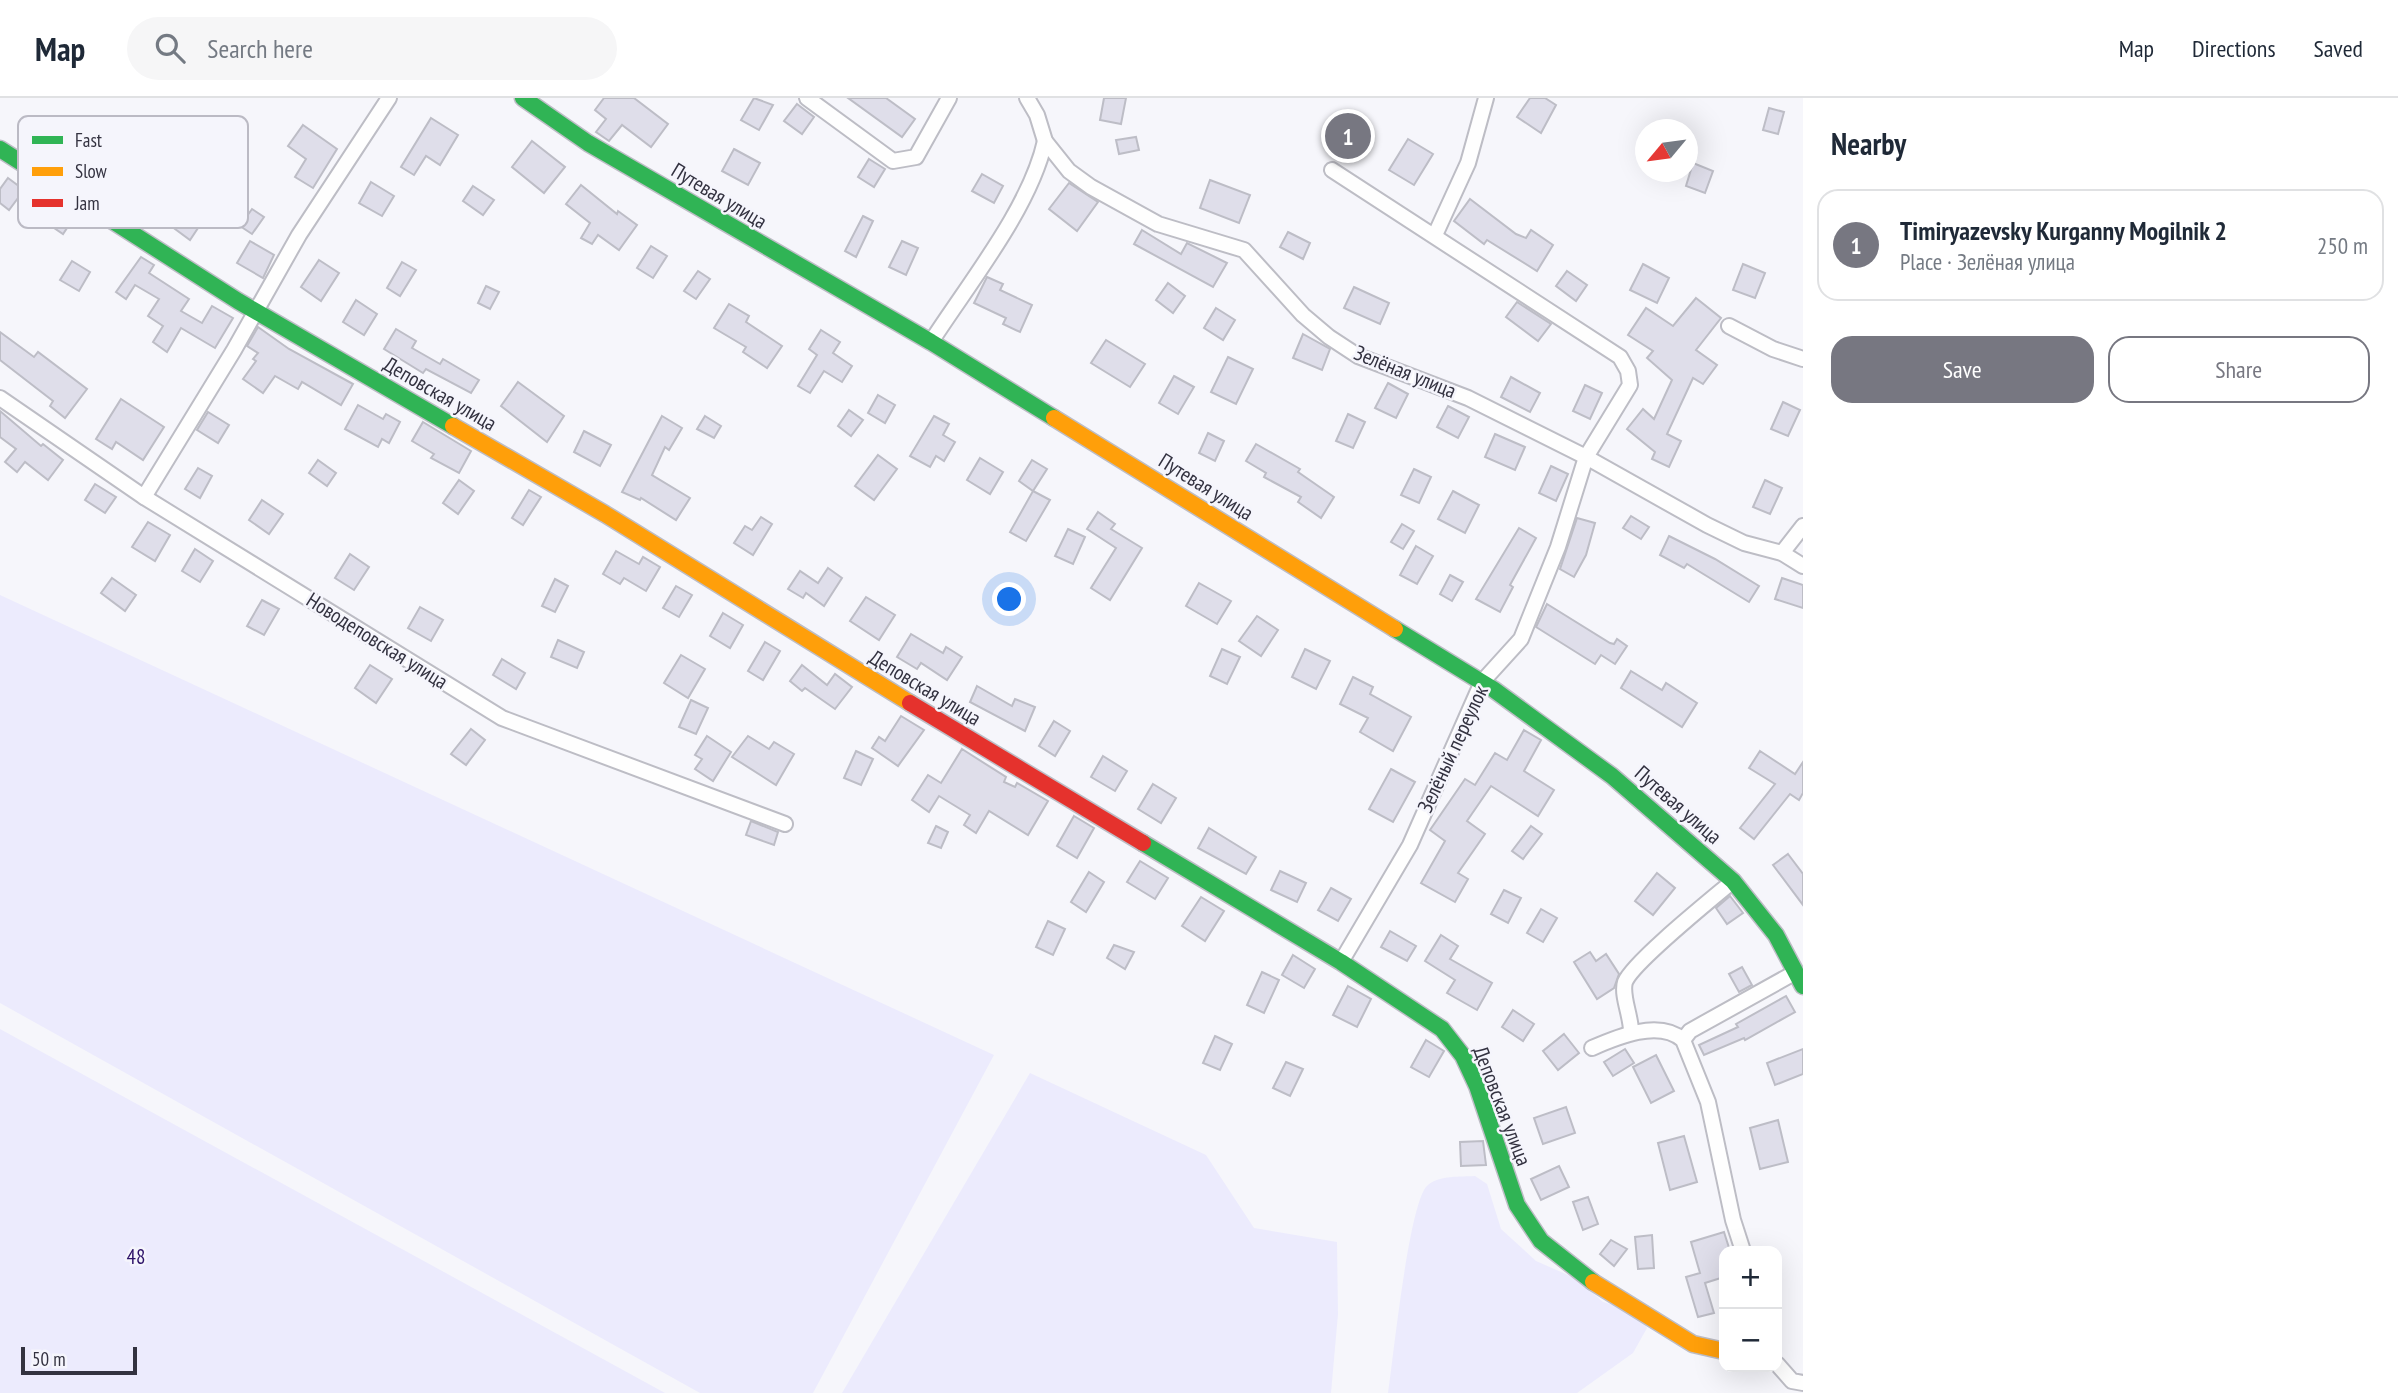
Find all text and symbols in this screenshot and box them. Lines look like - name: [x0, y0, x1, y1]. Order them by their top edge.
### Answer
- search box: [127, 17, 617, 80]
- text: Map: [35, 27, 85, 70]
- icon: search: [151, 29, 189, 67]
- text: Search here: [207, 32, 313, 65]
- text: Map: [2119, 33, 2154, 64]
- text: Directions: [2192, 33, 2276, 64]
- text: Saved: [2314, 33, 2363, 64]
- pin: 1: [1325, 110, 1371, 162]
- legend: [18, 116, 248, 228]
- north arrow: [1635, 119, 1698, 182]
- text: Nearby: [1831, 124, 1906, 163]
- text: Fast: [75, 128, 103, 152]
- street label: Путевая улица: [667, 157, 772, 235]
- text: Slow: [75, 159, 108, 183]
- text: Jam: [74, 191, 100, 215]
- text: Timiryazevsky Kurganny Mogilnik 2: [1900, 214, 2227, 247]
- text: 1: [1851, 231, 1862, 260]
- text: 250 m: [2317, 231, 2368, 260]
- text: Place · Зелёная улица: [1900, 247, 2075, 276]
- button: Save: [1831, 336, 2094, 403]
- button: Share: [2108, 336, 2370, 403]
- street label: Зелёная улица: [1350, 339, 1460, 404]
- street label: Деповская улица: [379, 350, 501, 437]
- street label: Путевая улица: [1154, 447, 1259, 526]
- your location: [992, 582, 1026, 616]
- street label: Новодеповская улица: [301, 586, 453, 695]
- street label: Деповская улица: [864, 644, 986, 732]
- street label: Зелёный переулок: [1411, 681, 1494, 817]
- street label: Путевая улица: [1629, 759, 1727, 850]
- street label: Деповская улица: [1467, 1042, 1538, 1169]
- park label: 48: [127, 1243, 145, 1270]
- map controls: [1719, 1246, 1782, 1372]
- button: +: [1719, 1246, 1782, 1309]
- button: −: [1719, 1309, 1782, 1372]
- scale bar: [21, 1344, 136, 1376]
- text: 50 m: [32, 1347, 66, 1371]

